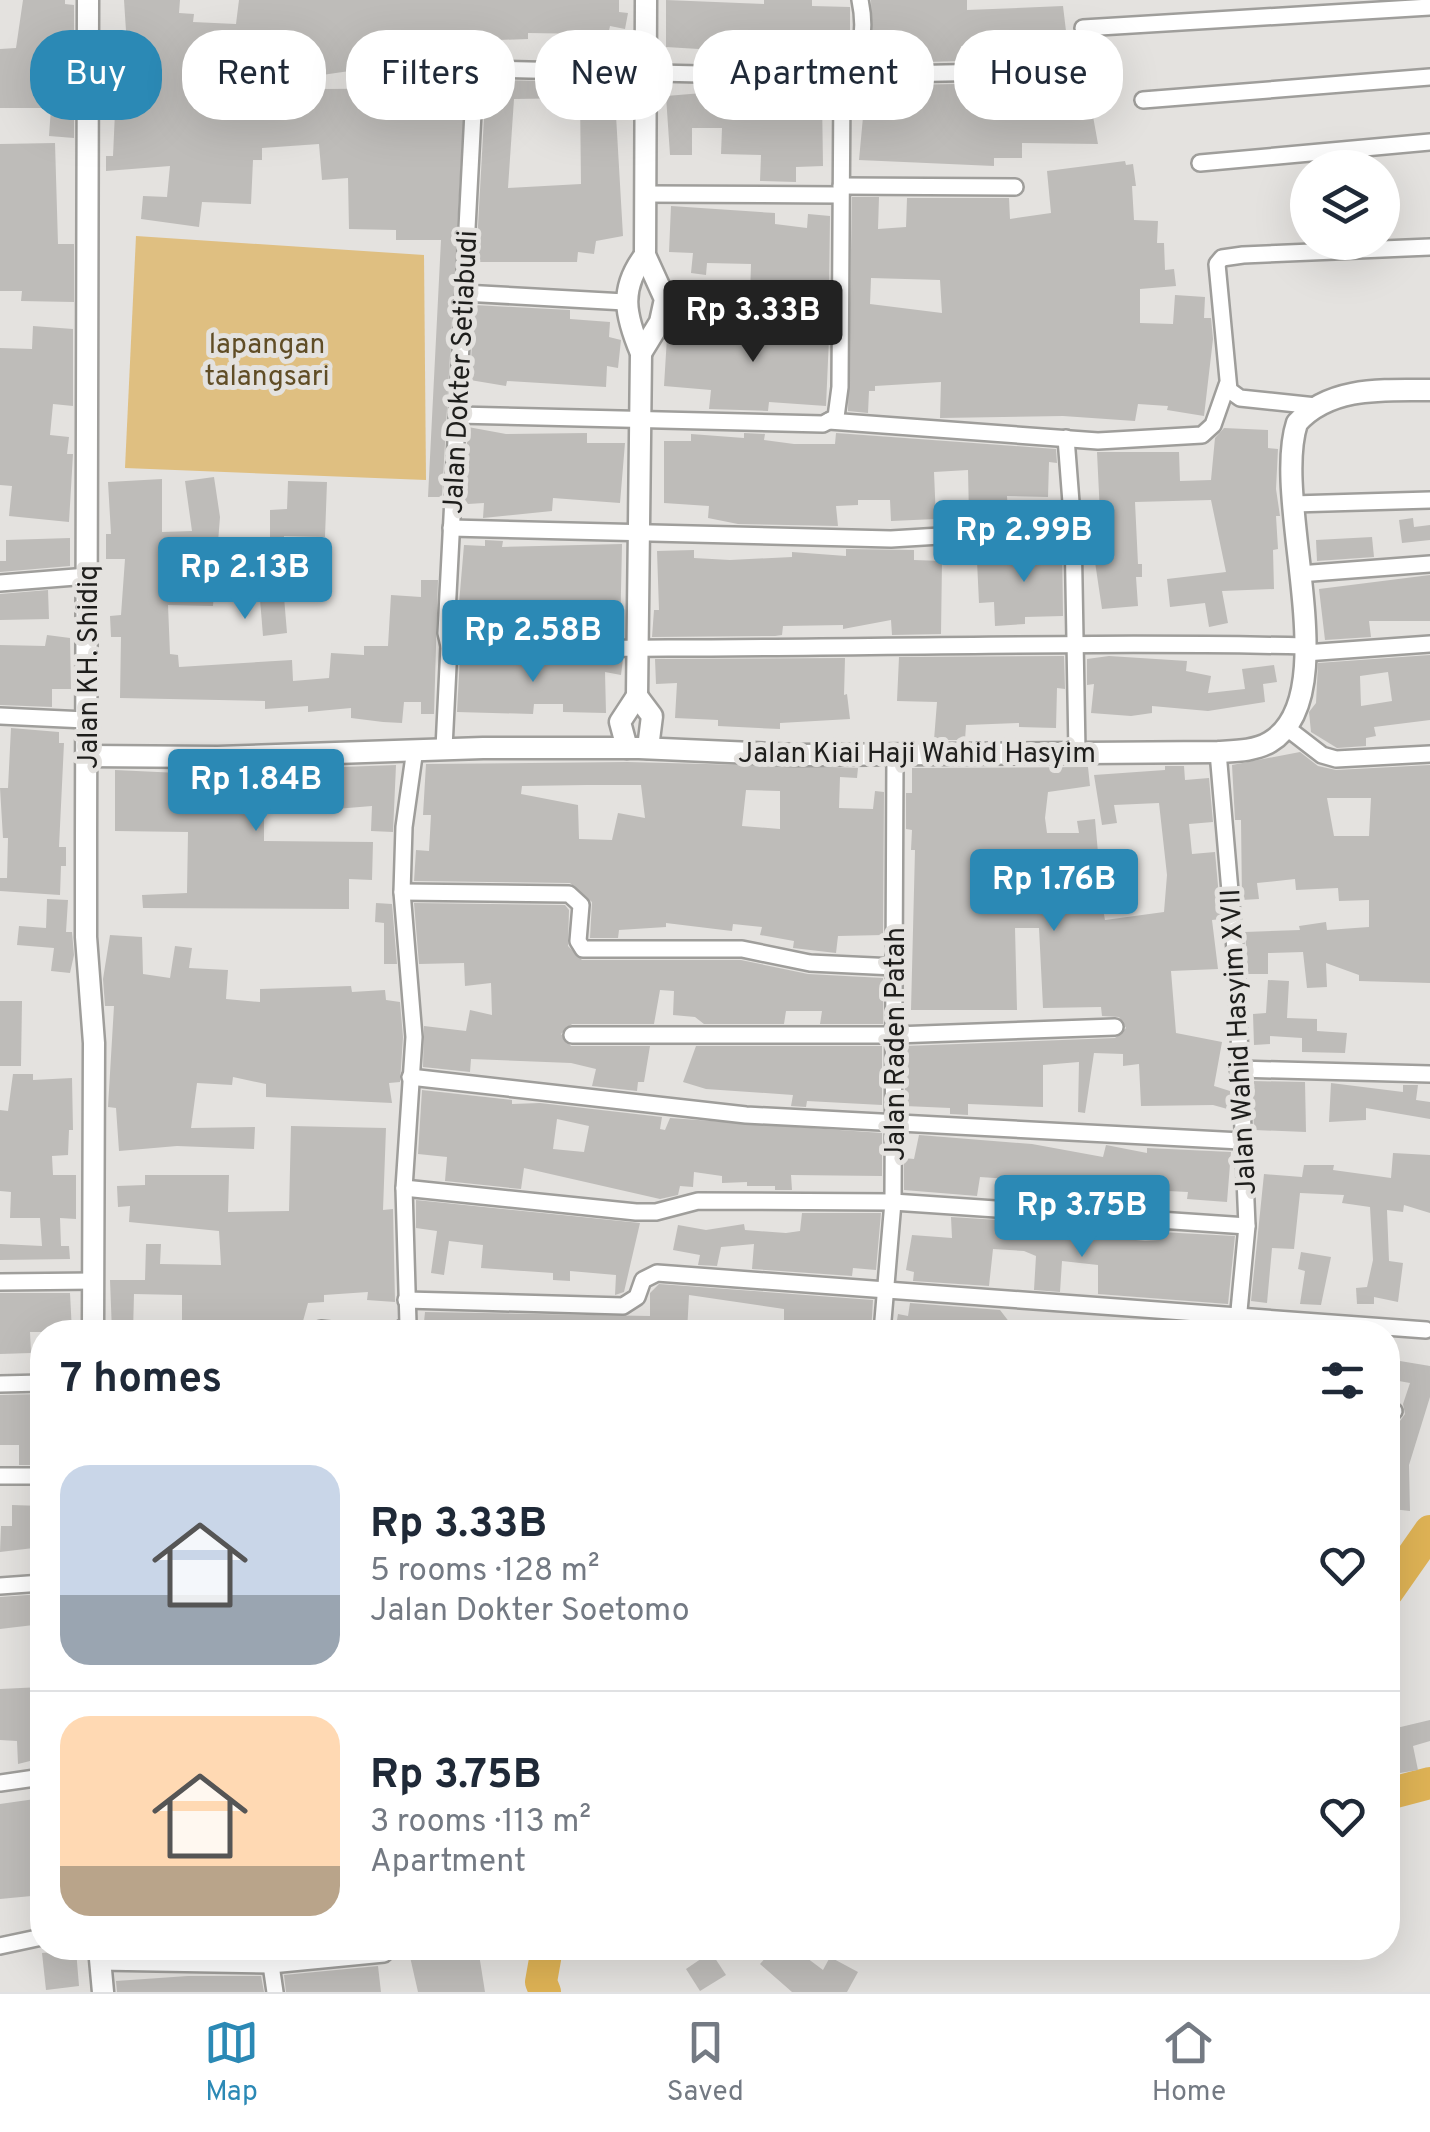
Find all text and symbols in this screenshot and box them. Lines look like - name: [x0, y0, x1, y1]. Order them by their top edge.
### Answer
- chip: Buy: [30, 30, 162, 120]
- chip: Rent: [182, 30, 326, 120]
- chip: Filters: [346, 30, 515, 120]
- chip: New: [535, 30, 673, 120]
- chip: Apartment: [693, 30, 934, 120]
- chip: House: [954, 30, 1123, 120]
- map controls: [1290, 150, 1400, 260]
- button: layers: [1290, 150, 1400, 260]
- street label: Jalan Dokter Setiabudi: [437, 229, 487, 515]
- pin: Rp 3.33B: [650, 280, 856, 365]
- text: Rp 3.33B: [685, 292, 821, 332]
- park label: lapangan talangsari: [204, 328, 330, 396]
- pin: Rp 2.99B: [921, 500, 1127, 585]
- text: Rp 2.99B: [955, 512, 1093, 552]
- pin: Rp 2.13B: [142, 537, 348, 622]
- text: Rp 2.13B: [180, 549, 310, 589]
- street label: Jalan KH. Shidiq: [72, 565, 108, 769]
- pin: Rp 2.58B: [430, 600, 636, 685]
- text: Rp 2.58B: [464, 612, 602, 652]
- street label: Jalan Kiai Haji Wahid Hasyim: [738, 737, 1096, 773]
- pin: Rp 1.84B: [153, 749, 359, 834]
- text: Rp 1.84B: [190, 761, 322, 801]
- pin: Rp 1.76B: [951, 849, 1157, 934]
- text: Rp 1.76B: [992, 861, 1116, 901]
- street label: Jalan Wahid Hasyim XVII: [1214, 888, 1266, 1196]
- street label: Jalan Raden Patah: [879, 927, 915, 1161]
- pin: Rp 3.75B: [979, 1175, 1185, 1260]
- text: Rp 3.75B: [1017, 1187, 1147, 1227]
- icon: filters: [1315, 1353, 1370, 1408]
- text: 7 homes: [60, 1354, 222, 1407]
- text: Rp 3.33B: [370, 1499, 547, 1552]
- icon: home: [140, 1505, 260, 1625]
- icon: heart: [1315, 1538, 1370, 1593]
- text: 5 rooms · 128 m²: [370, 1552, 600, 1592]
- text: Jalan Dokter Soetomo: [370, 1592, 690, 1632]
- text: Rp 3.75B: [370, 1750, 542, 1803]
- icon: home: [140, 1756, 260, 1876]
- icon: heart: [1315, 1789, 1370, 1844]
- text: 3 rooms · 113 m²: [370, 1803, 591, 1843]
- text: Apartment: [370, 1843, 526, 1883]
- tab: Map: [204, 2015, 259, 2111]
- tab: Saved: [667, 2015, 744, 2111]
- tab: Home: [1152, 2015, 1226, 2111]

